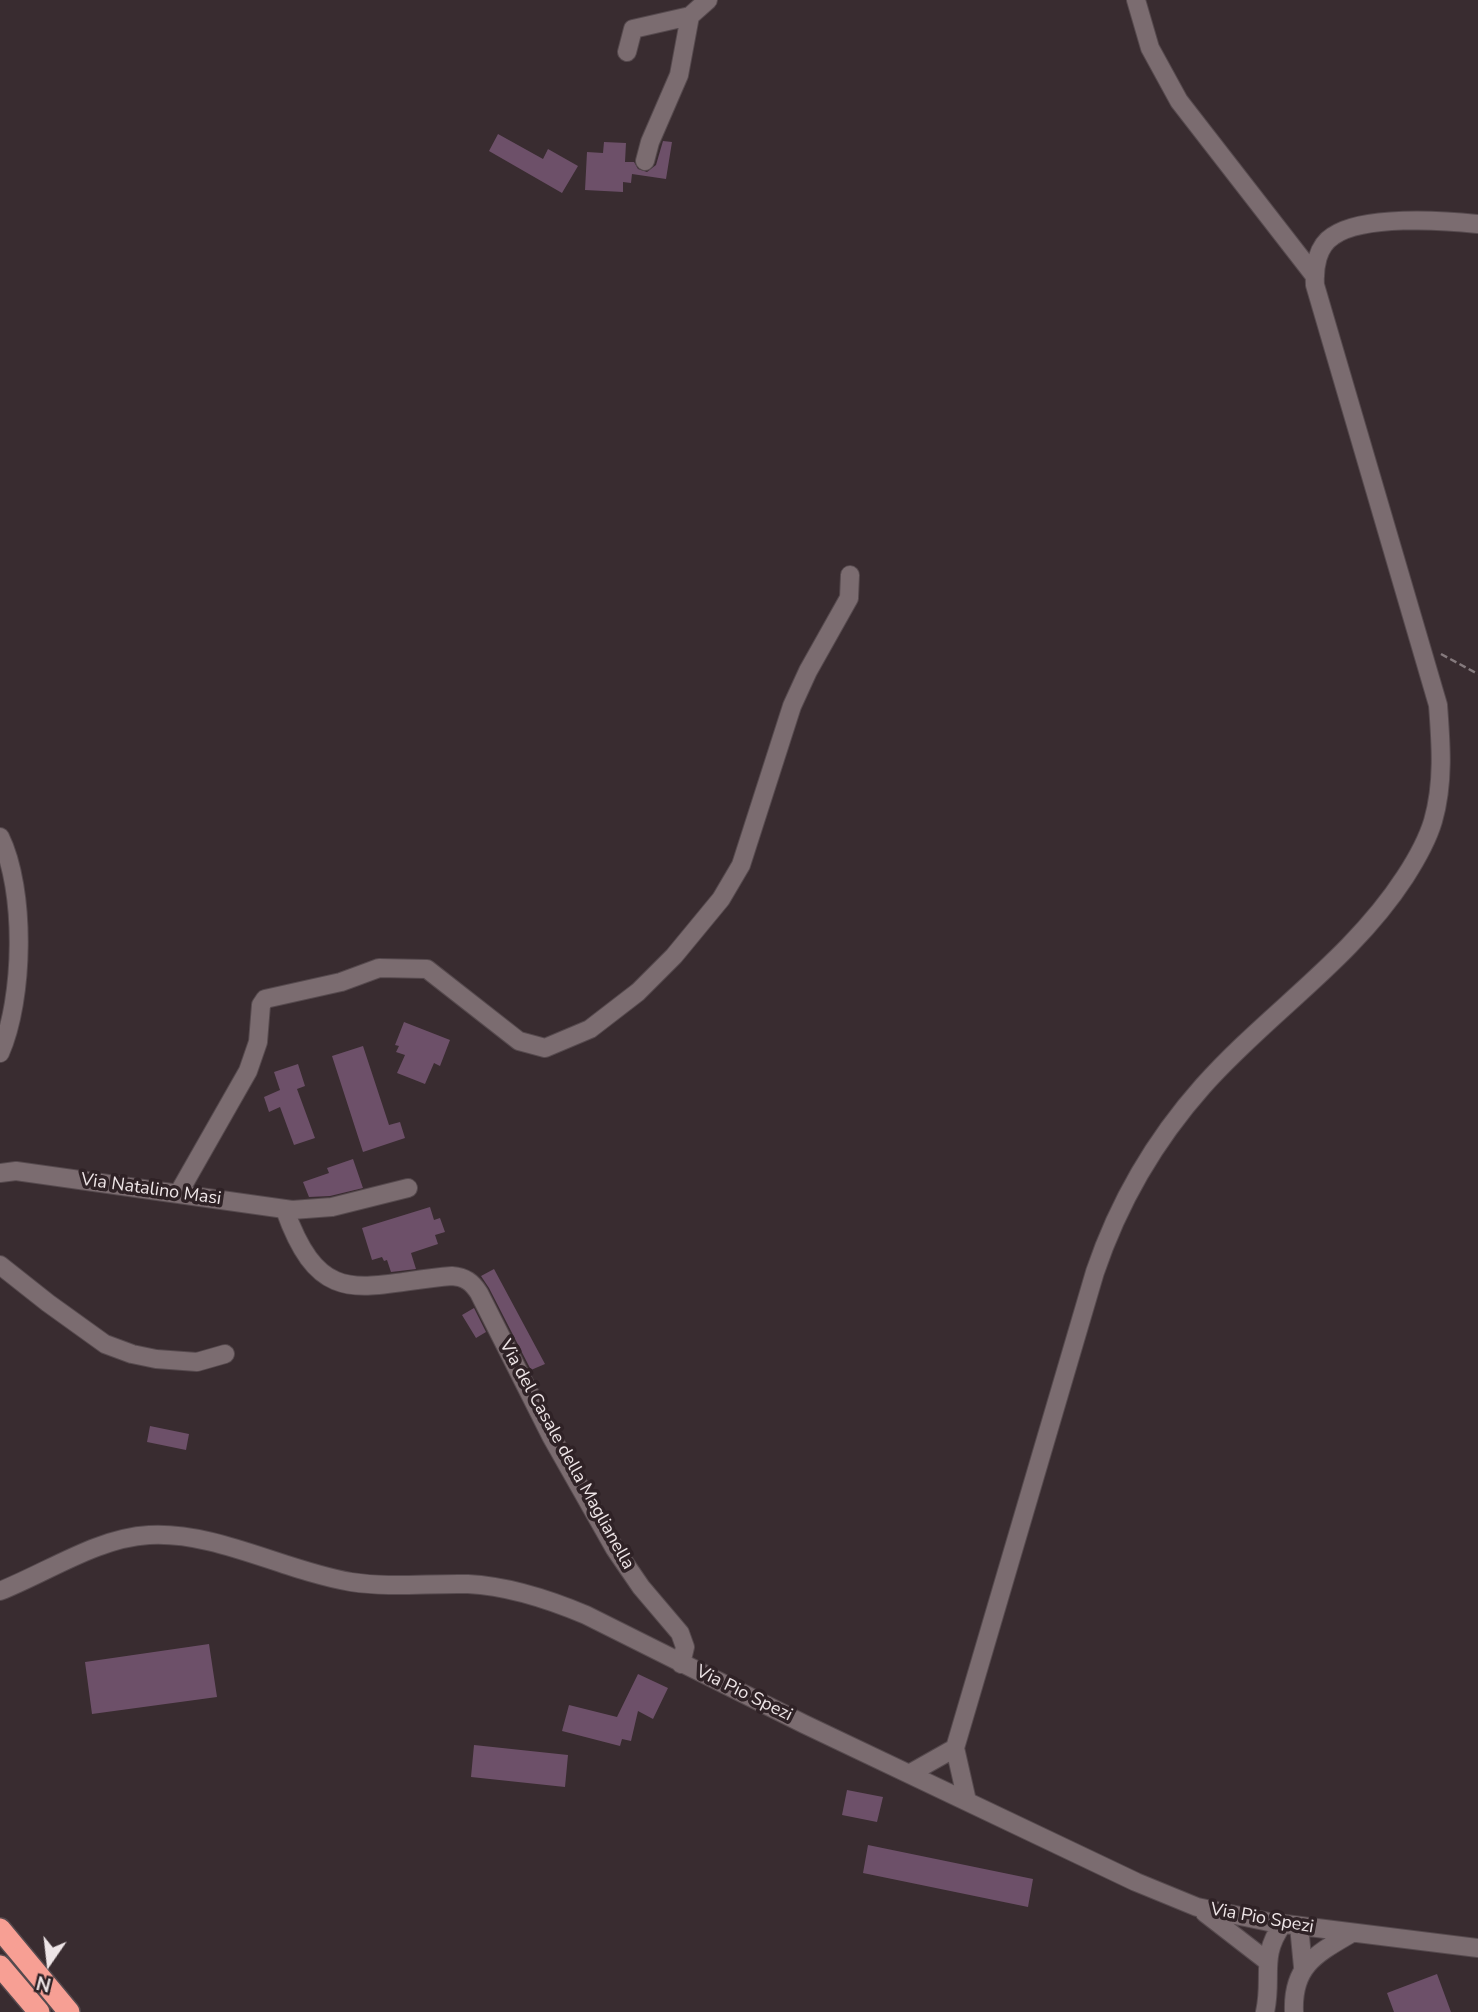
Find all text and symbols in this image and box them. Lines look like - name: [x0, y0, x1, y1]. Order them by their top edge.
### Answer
- street label: Via Natalino Masi: [79, 1169, 223, 1211]
- street label: Via del Casale della Maglianella: [494, 1336, 638, 1574]
- street label: Via Pio Spezi: [692, 1661, 796, 1727]
- street label: Via Pio Spezi: [1209, 1899, 1315, 1939]
- north arrow: [14, 1928, 84, 1998]
- text: N: [34, 1969, 54, 1998]

